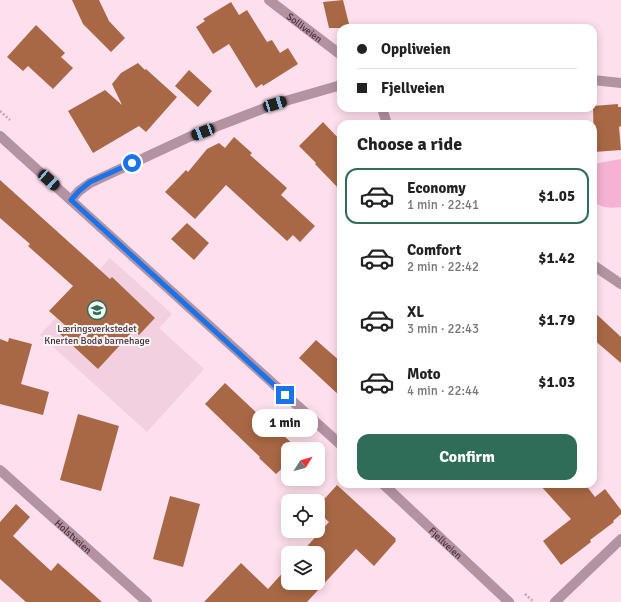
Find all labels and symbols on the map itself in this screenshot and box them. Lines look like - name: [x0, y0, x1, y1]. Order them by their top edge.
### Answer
- street label: Solliveien: [284, 11, 324, 46]
- car: [262, 95, 288, 113]
- car: [190, 122, 216, 142]
- route start: [123, 154, 141, 172]
- car: [36, 168, 62, 192]
- school or university icon: Læringsverkstedet Knerten Bodø barnehage: [86, 299, 108, 321]
- place label: Læringsverkstedet Knerten Bodø barnehage: [44, 323, 150, 347]
- route end: [276, 386, 294, 404]
- callout: 1 min: [252, 409, 318, 437]
- north arrow: [281, 442, 325, 486]
- street label: Holstveien: [52, 517, 94, 557]
- street label: Fjellveien: [426, 525, 464, 562]

